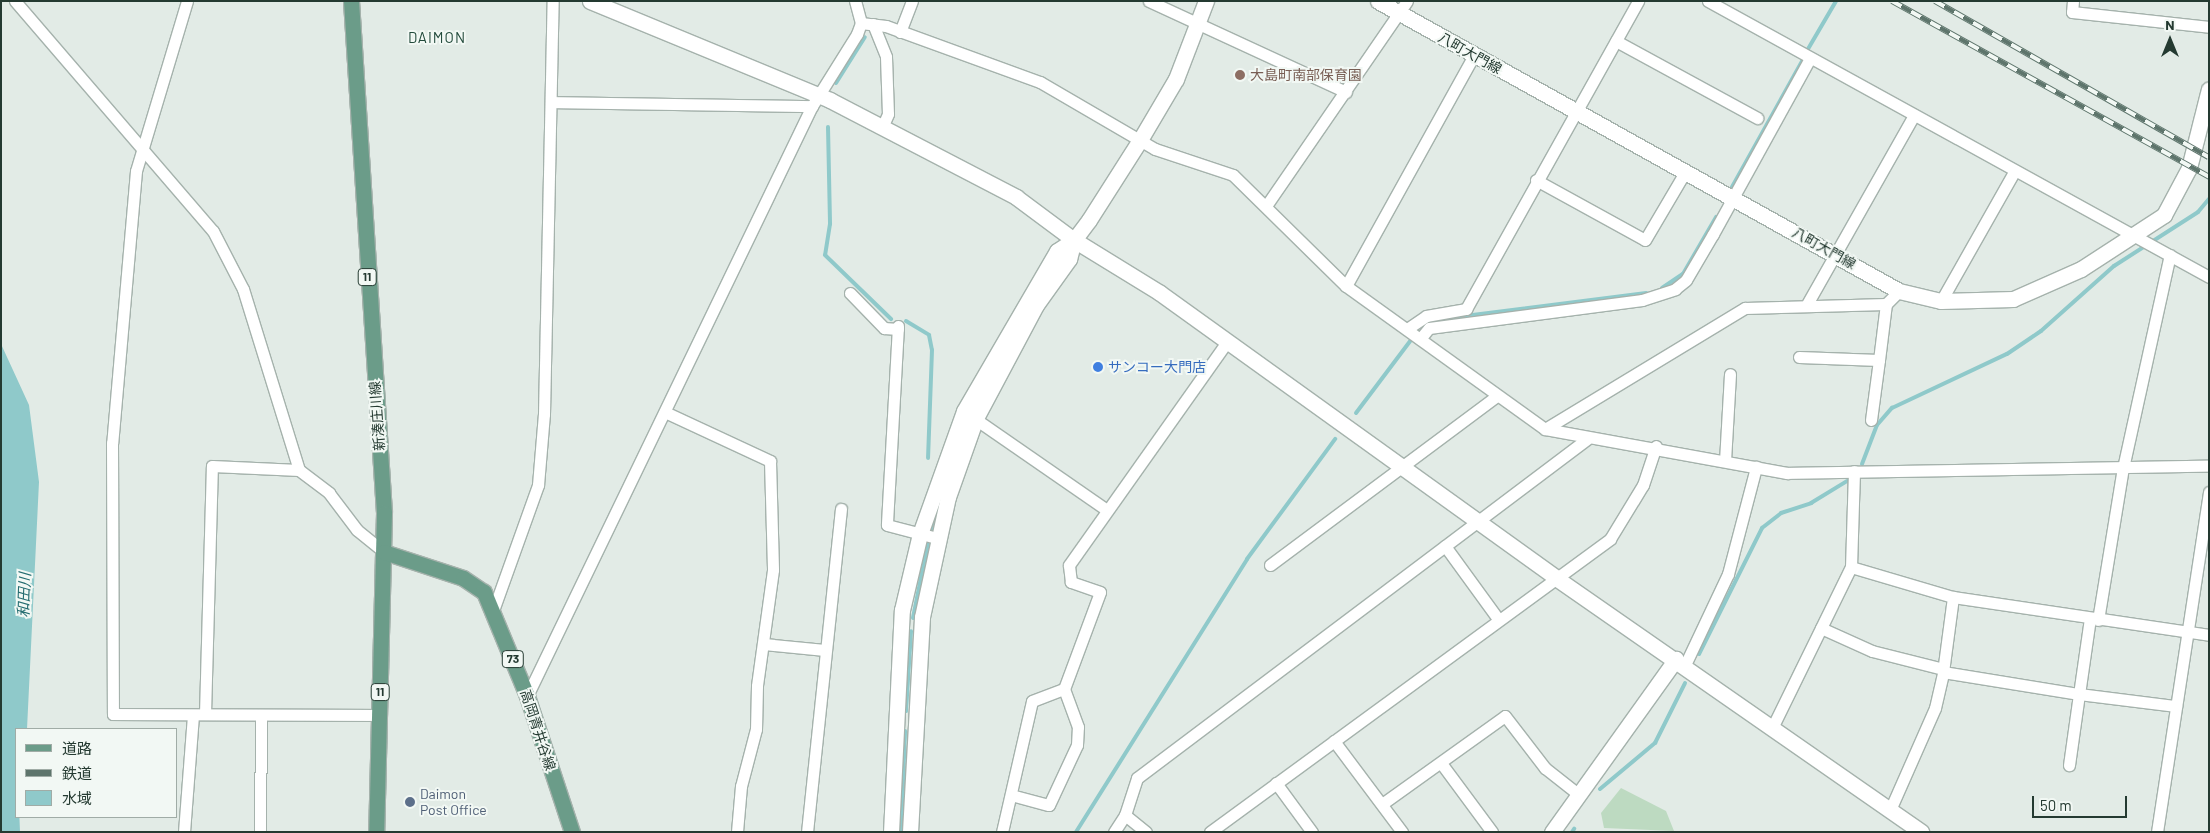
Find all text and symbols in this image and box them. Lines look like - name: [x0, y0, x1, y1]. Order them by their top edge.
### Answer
- north arrow: [2145, 15, 2195, 65]
- text: N: [2165, 16, 2175, 33]
- district label: DAIMON: [407, 29, 467, 47]
- street label: 八町大門線: [1435, 29, 1505, 77]
- place label: 大島町南部保育園: [1250, 67, 1362, 83]
- marker: 大島町南部保育園: [1234, 69, 1246, 81]
- street label: 八町大門線: [1789, 224, 1859, 272]
- road number: 11: [357, 268, 377, 286]
- place label: サンコー大門店: [1108, 359, 1206, 375]
- marker: サンコー大門店: [1092, 361, 1104, 373]
- street label: 新湊庄川線: [366, 380, 388, 452]
- water label: 和田川: [14, 572, 34, 618]
- road number: 73: [502, 650, 524, 669]
- road number: 11: [370, 682, 390, 702]
- street label: 高岡青井谷線: [517, 687, 559, 773]
- legend: [15, 728, 178, 818]
- text: 道路: [62, 739, 92, 757]
- text: 鉄道: [62, 764, 92, 782]
- place label: Daimon Post Office: [420, 786, 487, 819]
- scale bar: [2035, 786, 2130, 818]
- text: 水域: [62, 789, 92, 807]
- marker: Daimon Post Office: [404, 796, 416, 808]
- text: 50 m: [2040, 796, 2072, 814]

